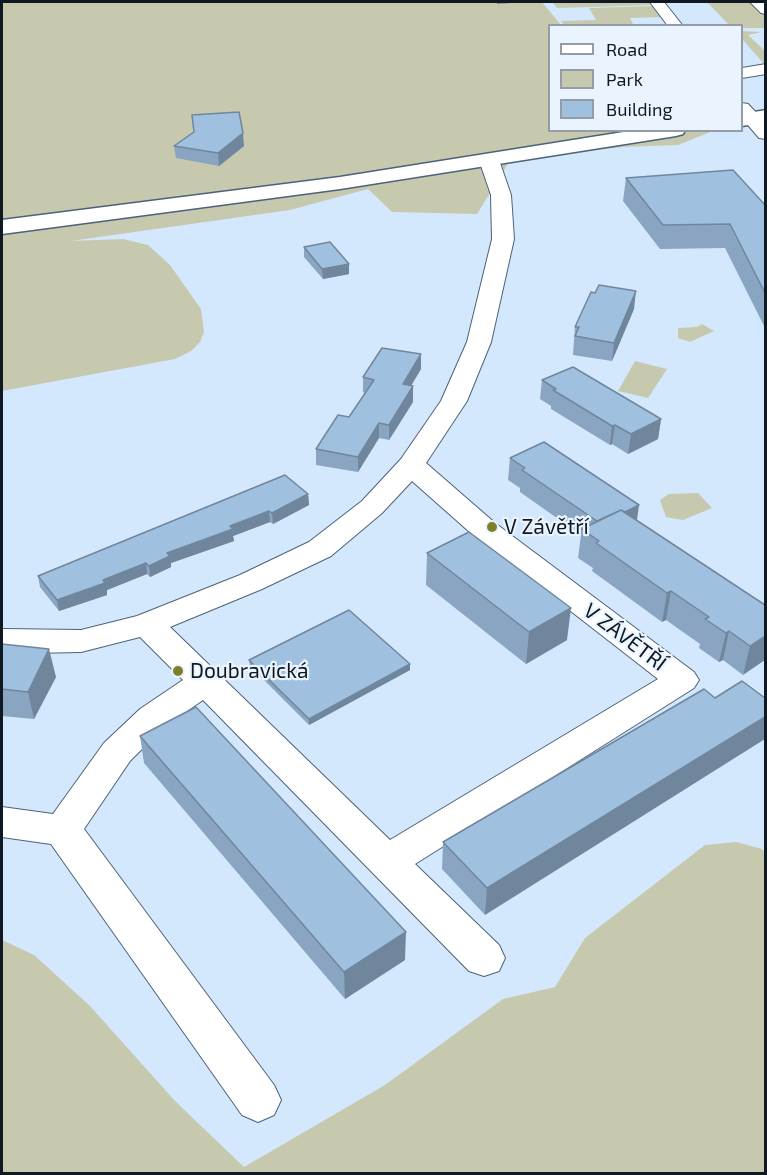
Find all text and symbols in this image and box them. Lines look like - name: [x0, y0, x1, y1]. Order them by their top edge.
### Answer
- legend: [548, 24, 743, 132]
- text: Road: [606, 38, 647, 60]
- text: Park: [606, 68, 643, 90]
- text: Building: [606, 98, 673, 120]
- place label: V Závětří: [504, 514, 589, 540]
- marker: V Závětří: [485, 520, 499, 534]
- street label: V ZÁVĚTŘÍ: [579, 598, 671, 676]
- place label: Doubravická: [190, 658, 309, 684]
- marker: Doubravická: [171, 664, 185, 678]

